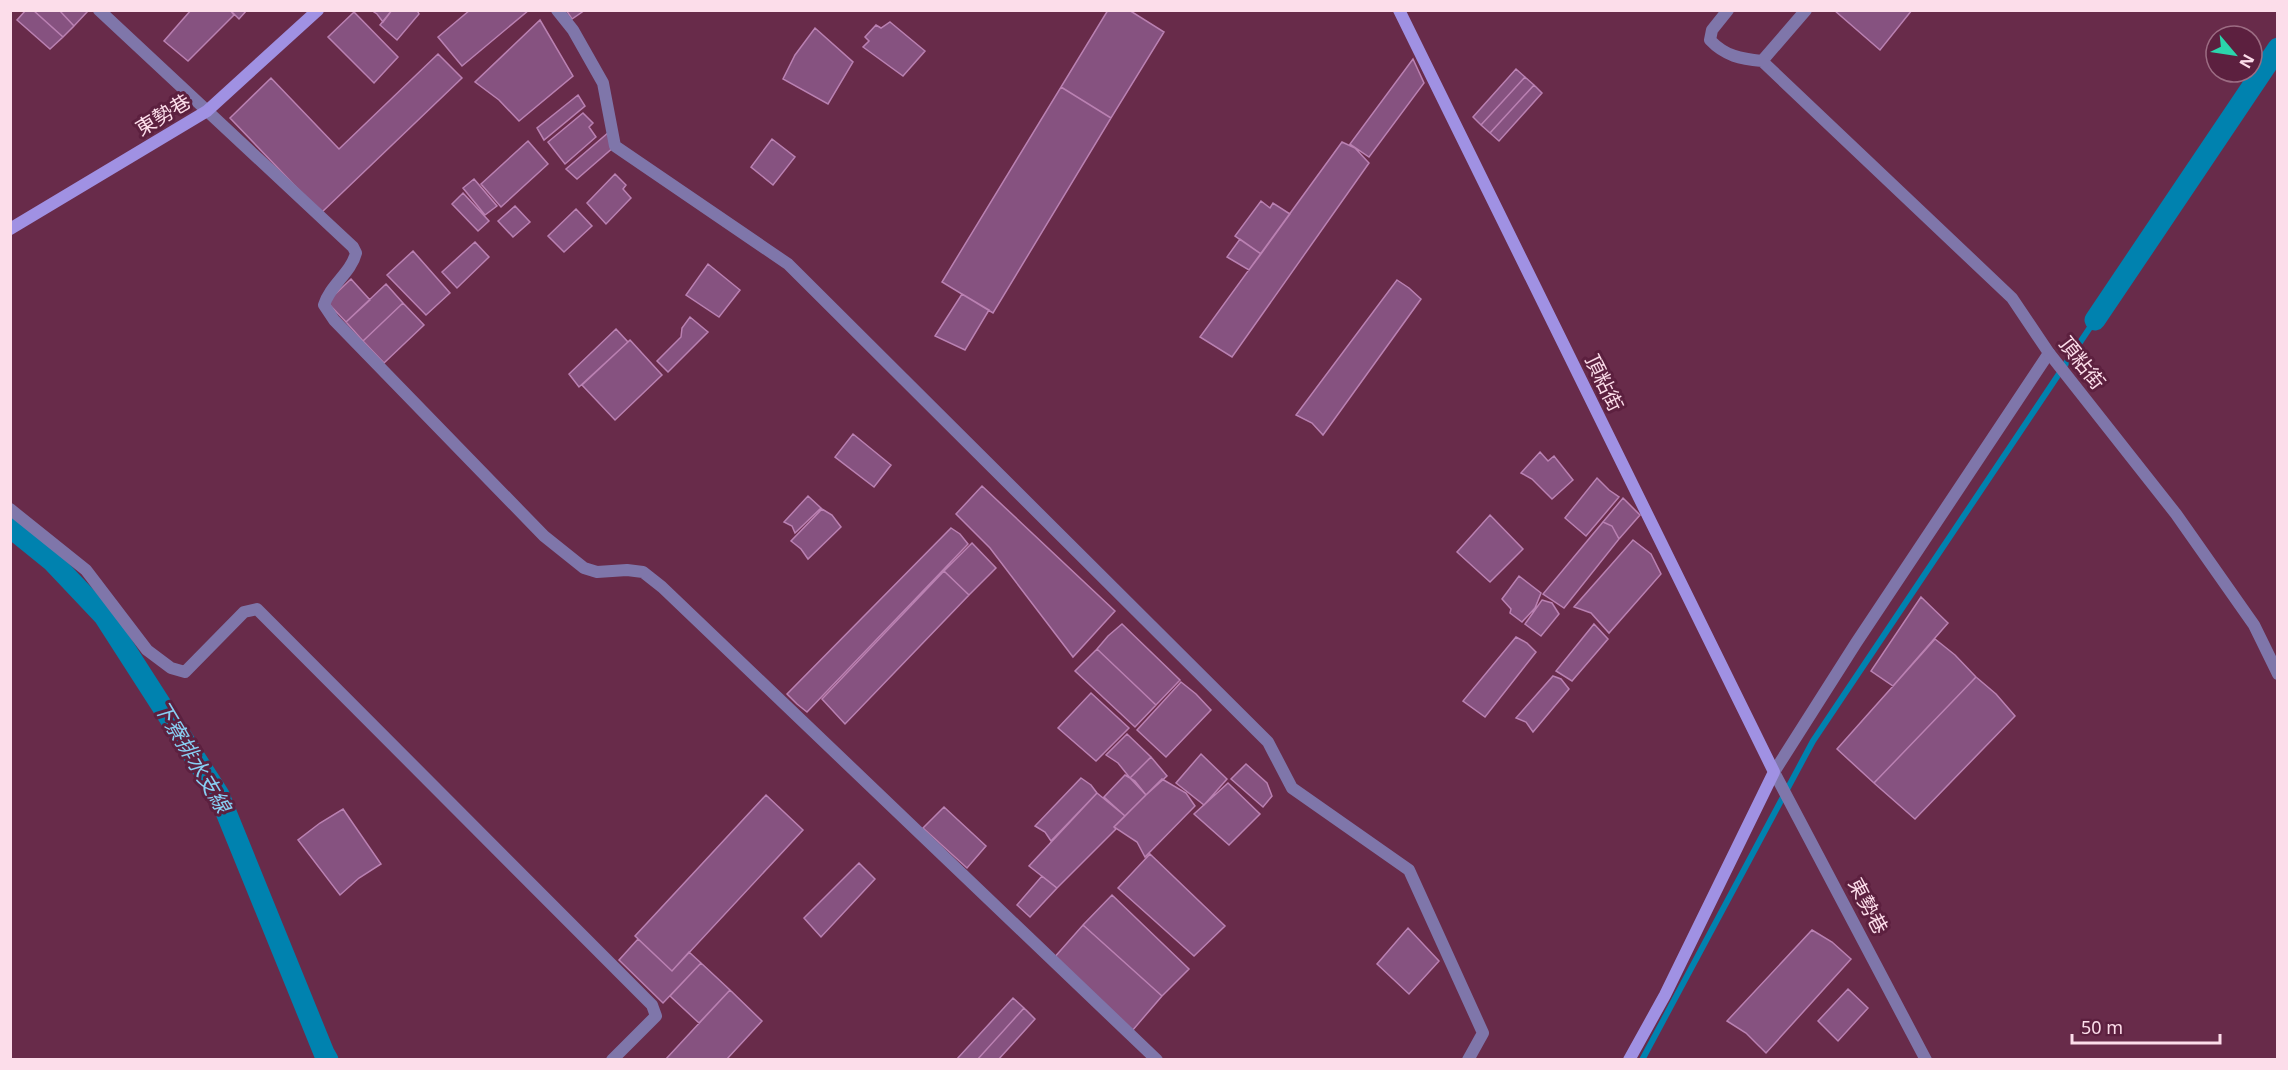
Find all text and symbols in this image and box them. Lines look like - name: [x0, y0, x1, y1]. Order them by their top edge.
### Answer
- north arrow: [2204, 24, 2264, 84]
- text: N: [2234, 50, 2260, 72]
- street label: 東勢巷: [130, 88, 195, 142]
- street label: 頂粘街: [2053, 331, 2112, 395]
- street label: 頂粘街: [1579, 350, 1630, 416]
- water label: 下寮排水支線: [148, 695, 238, 819]
- street label: 東勢巷: [1842, 873, 1894, 939]
- scale bar: [2072, 1007, 2220, 1045]
- text: 50 m: [2081, 1015, 2123, 1039]

